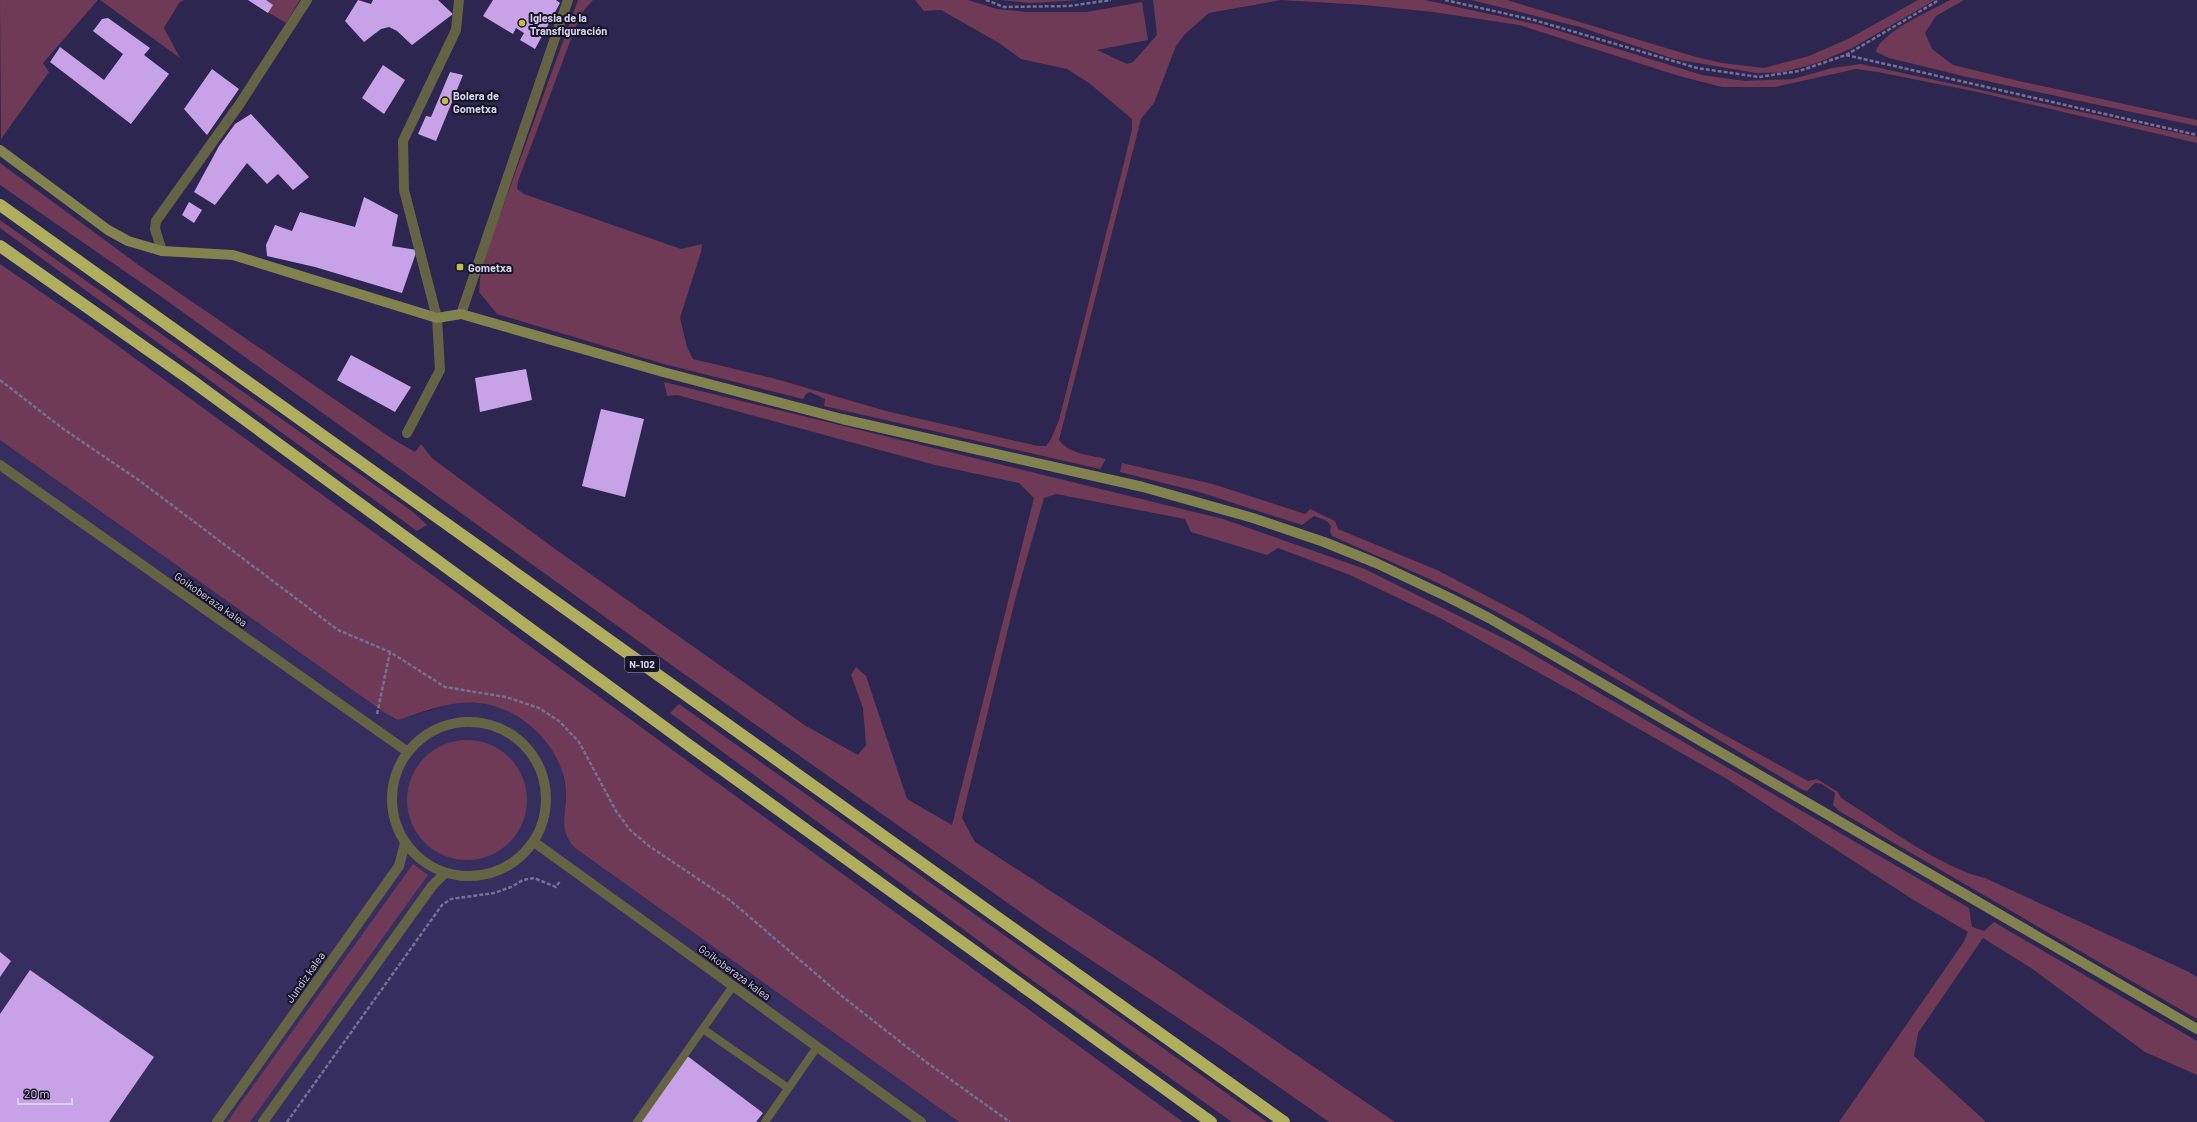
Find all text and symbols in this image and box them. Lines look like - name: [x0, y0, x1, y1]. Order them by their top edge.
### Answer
- place label: Iglesia de la Transfiguración: [530, 11, 607, 37]
- marker: Iglesia de la Transfiguración: [517, 18, 527, 28]
- place label: Bolera de Gometxa: [453, 89, 499, 115]
- marker: Bolera de Gometxa: [440, 96, 450, 106]
- place label: Gometxa: [468, 261, 512, 274]
- marker: Gometxa: [455, 262, 465, 272]
- street label: Goikoberaza kalea: [172, 569, 250, 629]
- road number: N-102: [625, 656, 659, 672]
- street label: Goikoberaza kalea: [696, 941, 774, 1003]
- street label: Jundiz kalea: [283, 949, 327, 1005]
- scale bar: [18, 1080, 72, 1106]
- text: 20 m: [24, 1086, 50, 1100]

